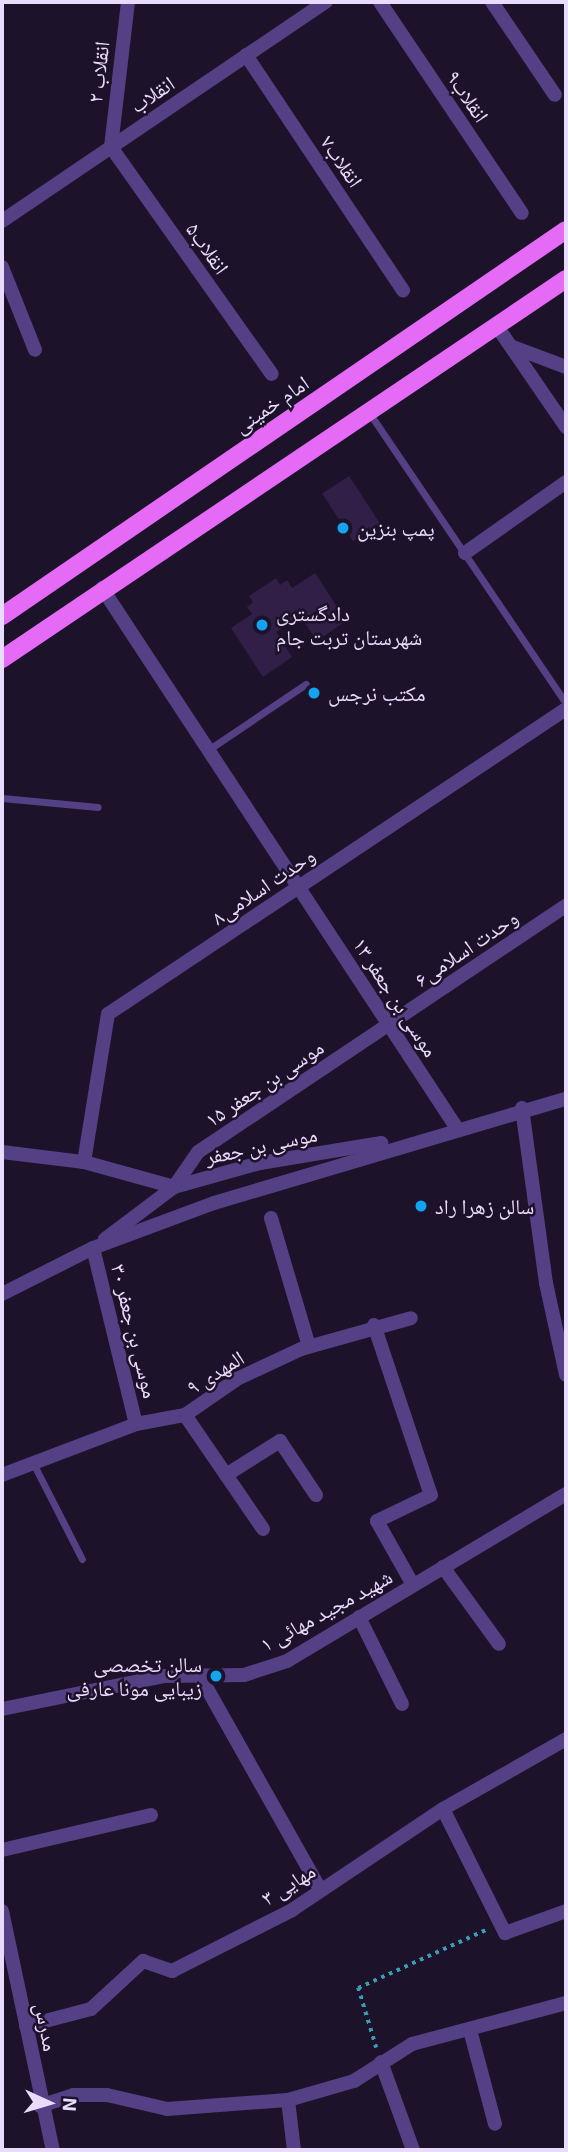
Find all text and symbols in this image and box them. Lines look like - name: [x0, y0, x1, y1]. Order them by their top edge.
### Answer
- street label: انقلاب ۲: [82, 40, 114, 104]
- street label: انقلاب۹: [442, 65, 494, 127]
- street label: انقلاب: [125, 70, 179, 118]
- street label: انقلاب۷: [316, 130, 368, 192]
- street label: انقلاب۵: [181, 217, 235, 279]
- street label: امام خمینی: [229, 370, 313, 438]
- place label: پمپ بنزین: [357, 515, 435, 541]
- marker: پمپ بنزین: [335, 520, 351, 536]
- place label: دادگستری شهرستان تربت جام: [276, 600, 422, 650]
- marker: دادگستری شهرستان تربت جام: [254, 617, 270, 633]
- place label: مكتب نرجس: [328, 680, 426, 706]
- marker: مكتب نرجس: [306, 685, 322, 701]
- street label: وحدت اسلامی۸: [207, 842, 319, 930]
- street label: وحدت اسلامی۶: [410, 904, 522, 992]
- street label: موسی بن جعفر ۱۳: [348, 933, 444, 1061]
- street label: موسی بن جعفر ۱۵: [200, 1034, 328, 1132]
- street label: موسی بن جعفر: [203, 1121, 319, 1169]
- place label: سالن زهرا راد: [435, 1193, 534, 1219]
- marker: سالن زهرا راد: [413, 1198, 429, 1214]
- street label: موسی بن جعفر ۳۰: [106, 1261, 164, 1401]
- street label: المهدی ۹: [182, 1345, 248, 1399]
- street label: شهید مجید مهائی ۱: [256, 1563, 396, 1657]
- place label: سالن تخصصی زیبایی مونا عارفی: [66, 1651, 202, 1701]
- marker: سالن تخصصی زیبایی مونا عارفی: [208, 1668, 224, 1684]
- street label: مهایی ۳: [256, 1858, 320, 1910]
- street label: مدرس: [30, 2001, 64, 2053]
- north arrow: [14, 2068, 84, 2138]
- text: N: [58, 2097, 82, 2112]

